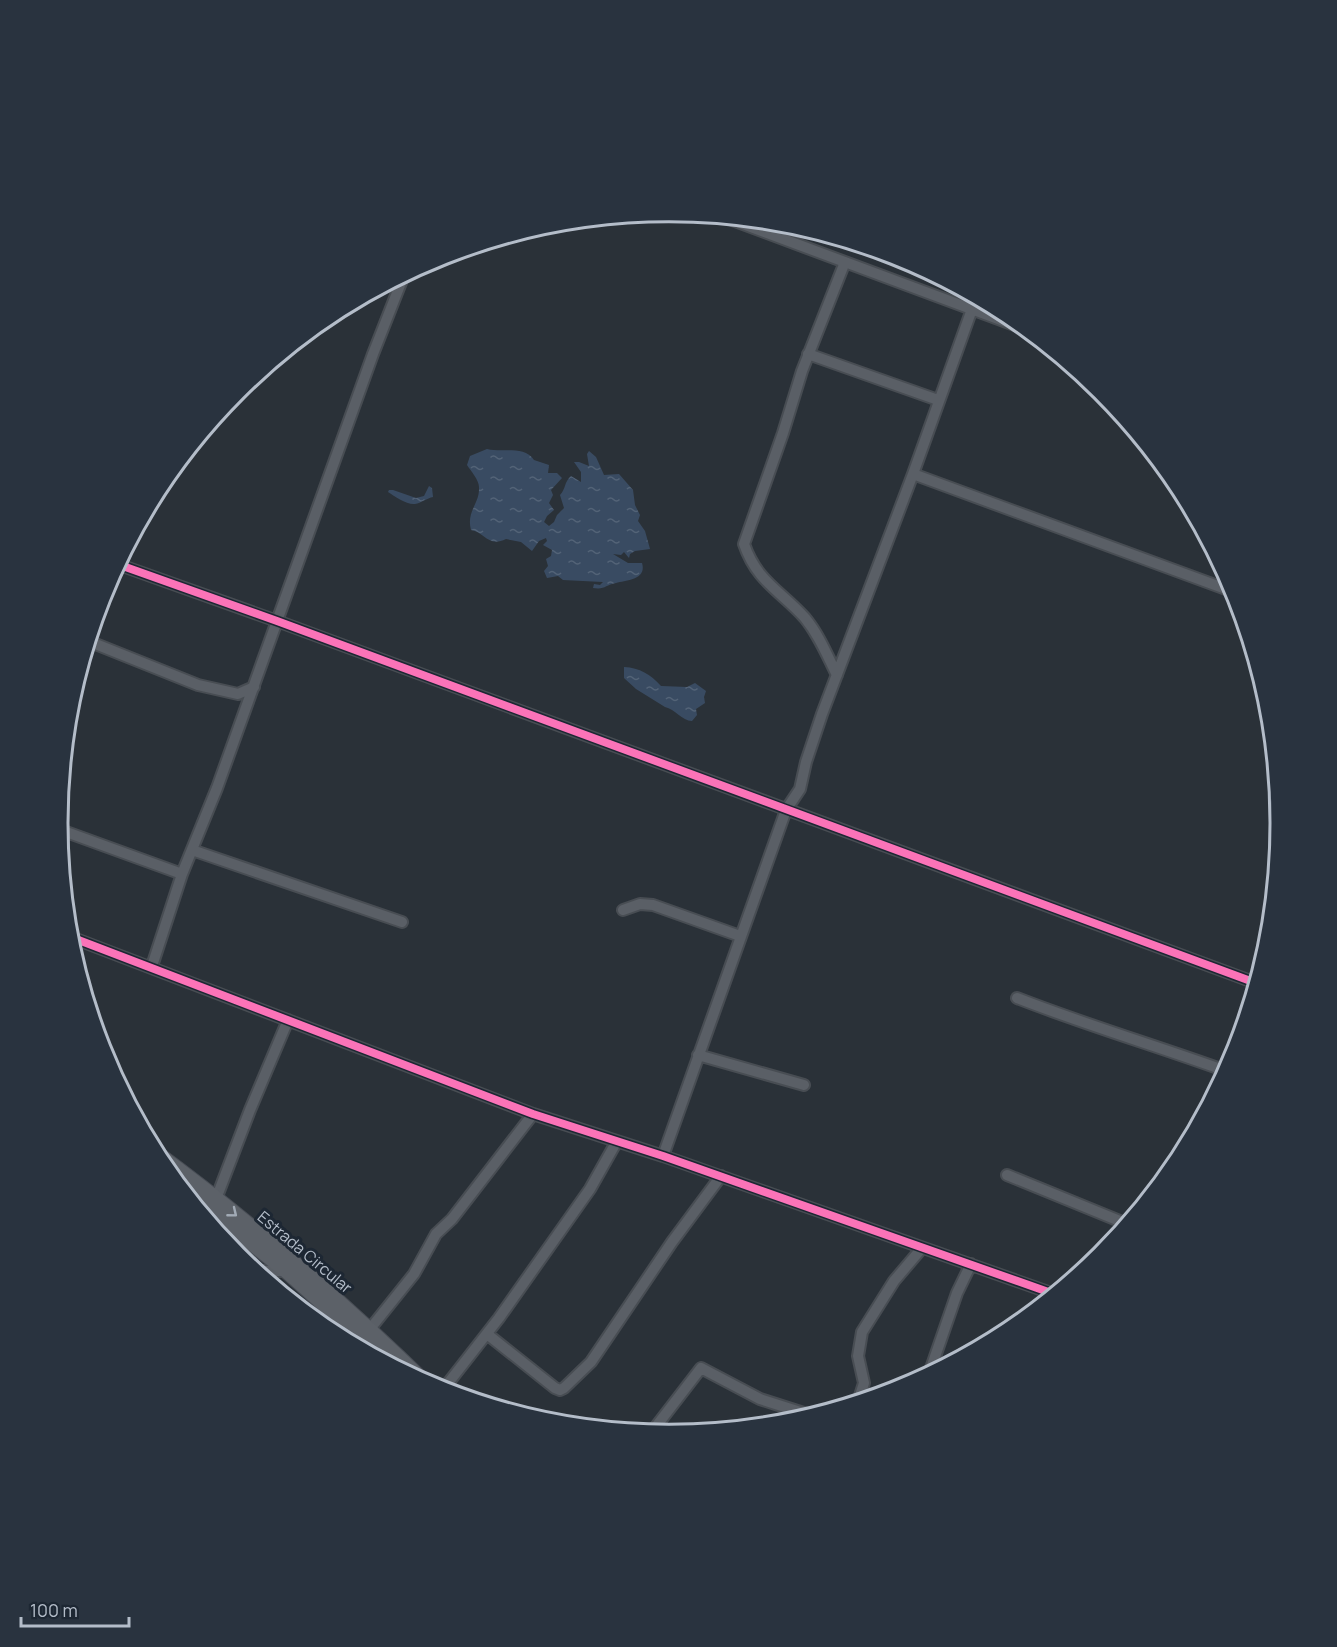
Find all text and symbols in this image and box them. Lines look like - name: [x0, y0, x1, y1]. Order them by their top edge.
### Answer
- one-way arrow: [226, 1206, 237, 1217]
- street label: Estrada Circular: [253, 1206, 357, 1298]
- scale bar: [21, 1590, 129, 1628]
- text: 100 m: [30, 1598, 78, 1622]

